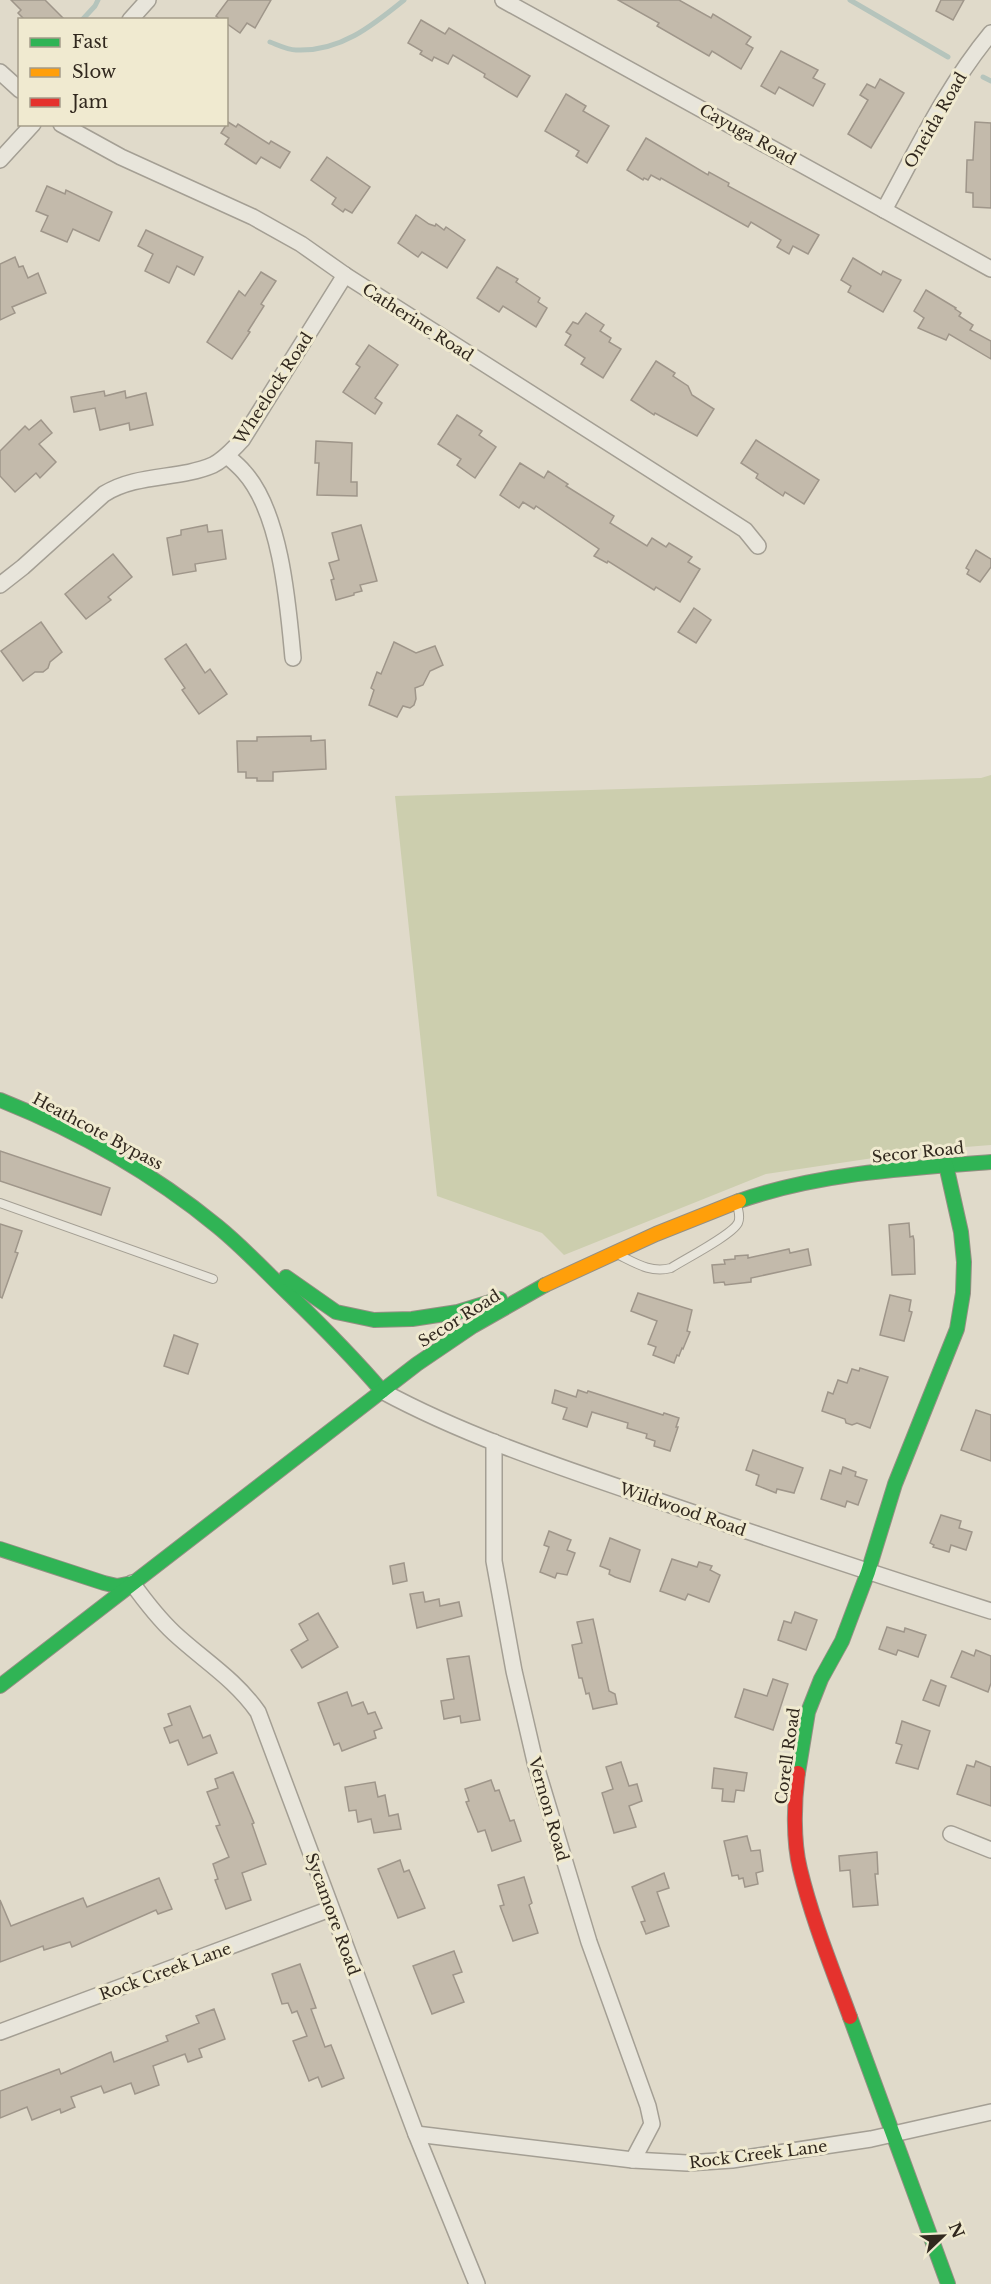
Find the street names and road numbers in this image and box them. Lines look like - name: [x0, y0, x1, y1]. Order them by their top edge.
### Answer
- street label: Oneida Road: [899, 68, 971, 172]
- street label: Cayuga Road: [696, 99, 800, 169]
- street label: Catherine Road: [359, 279, 477, 365]
- street label: Wheelock Road: [229, 328, 317, 449]
- street label: Heathcote Bypass: [29, 1088, 167, 1174]
- street label: Secor Road: [871, 1137, 965, 1167]
- street label: Secor Road: [414, 1285, 504, 1351]
- street label: Wildwood Road: [616, 1478, 749, 1540]
- street label: Corell Road: [770, 1706, 804, 1806]
- street label: Vernon Road: [524, 1754, 574, 1864]
- street label: Sycamore Road: [302, 1850, 364, 1978]
- street label: Rock Creek Lane: [96, 1938, 234, 2004]
- street label: Rock Creek Lane: [688, 2136, 828, 2172]

